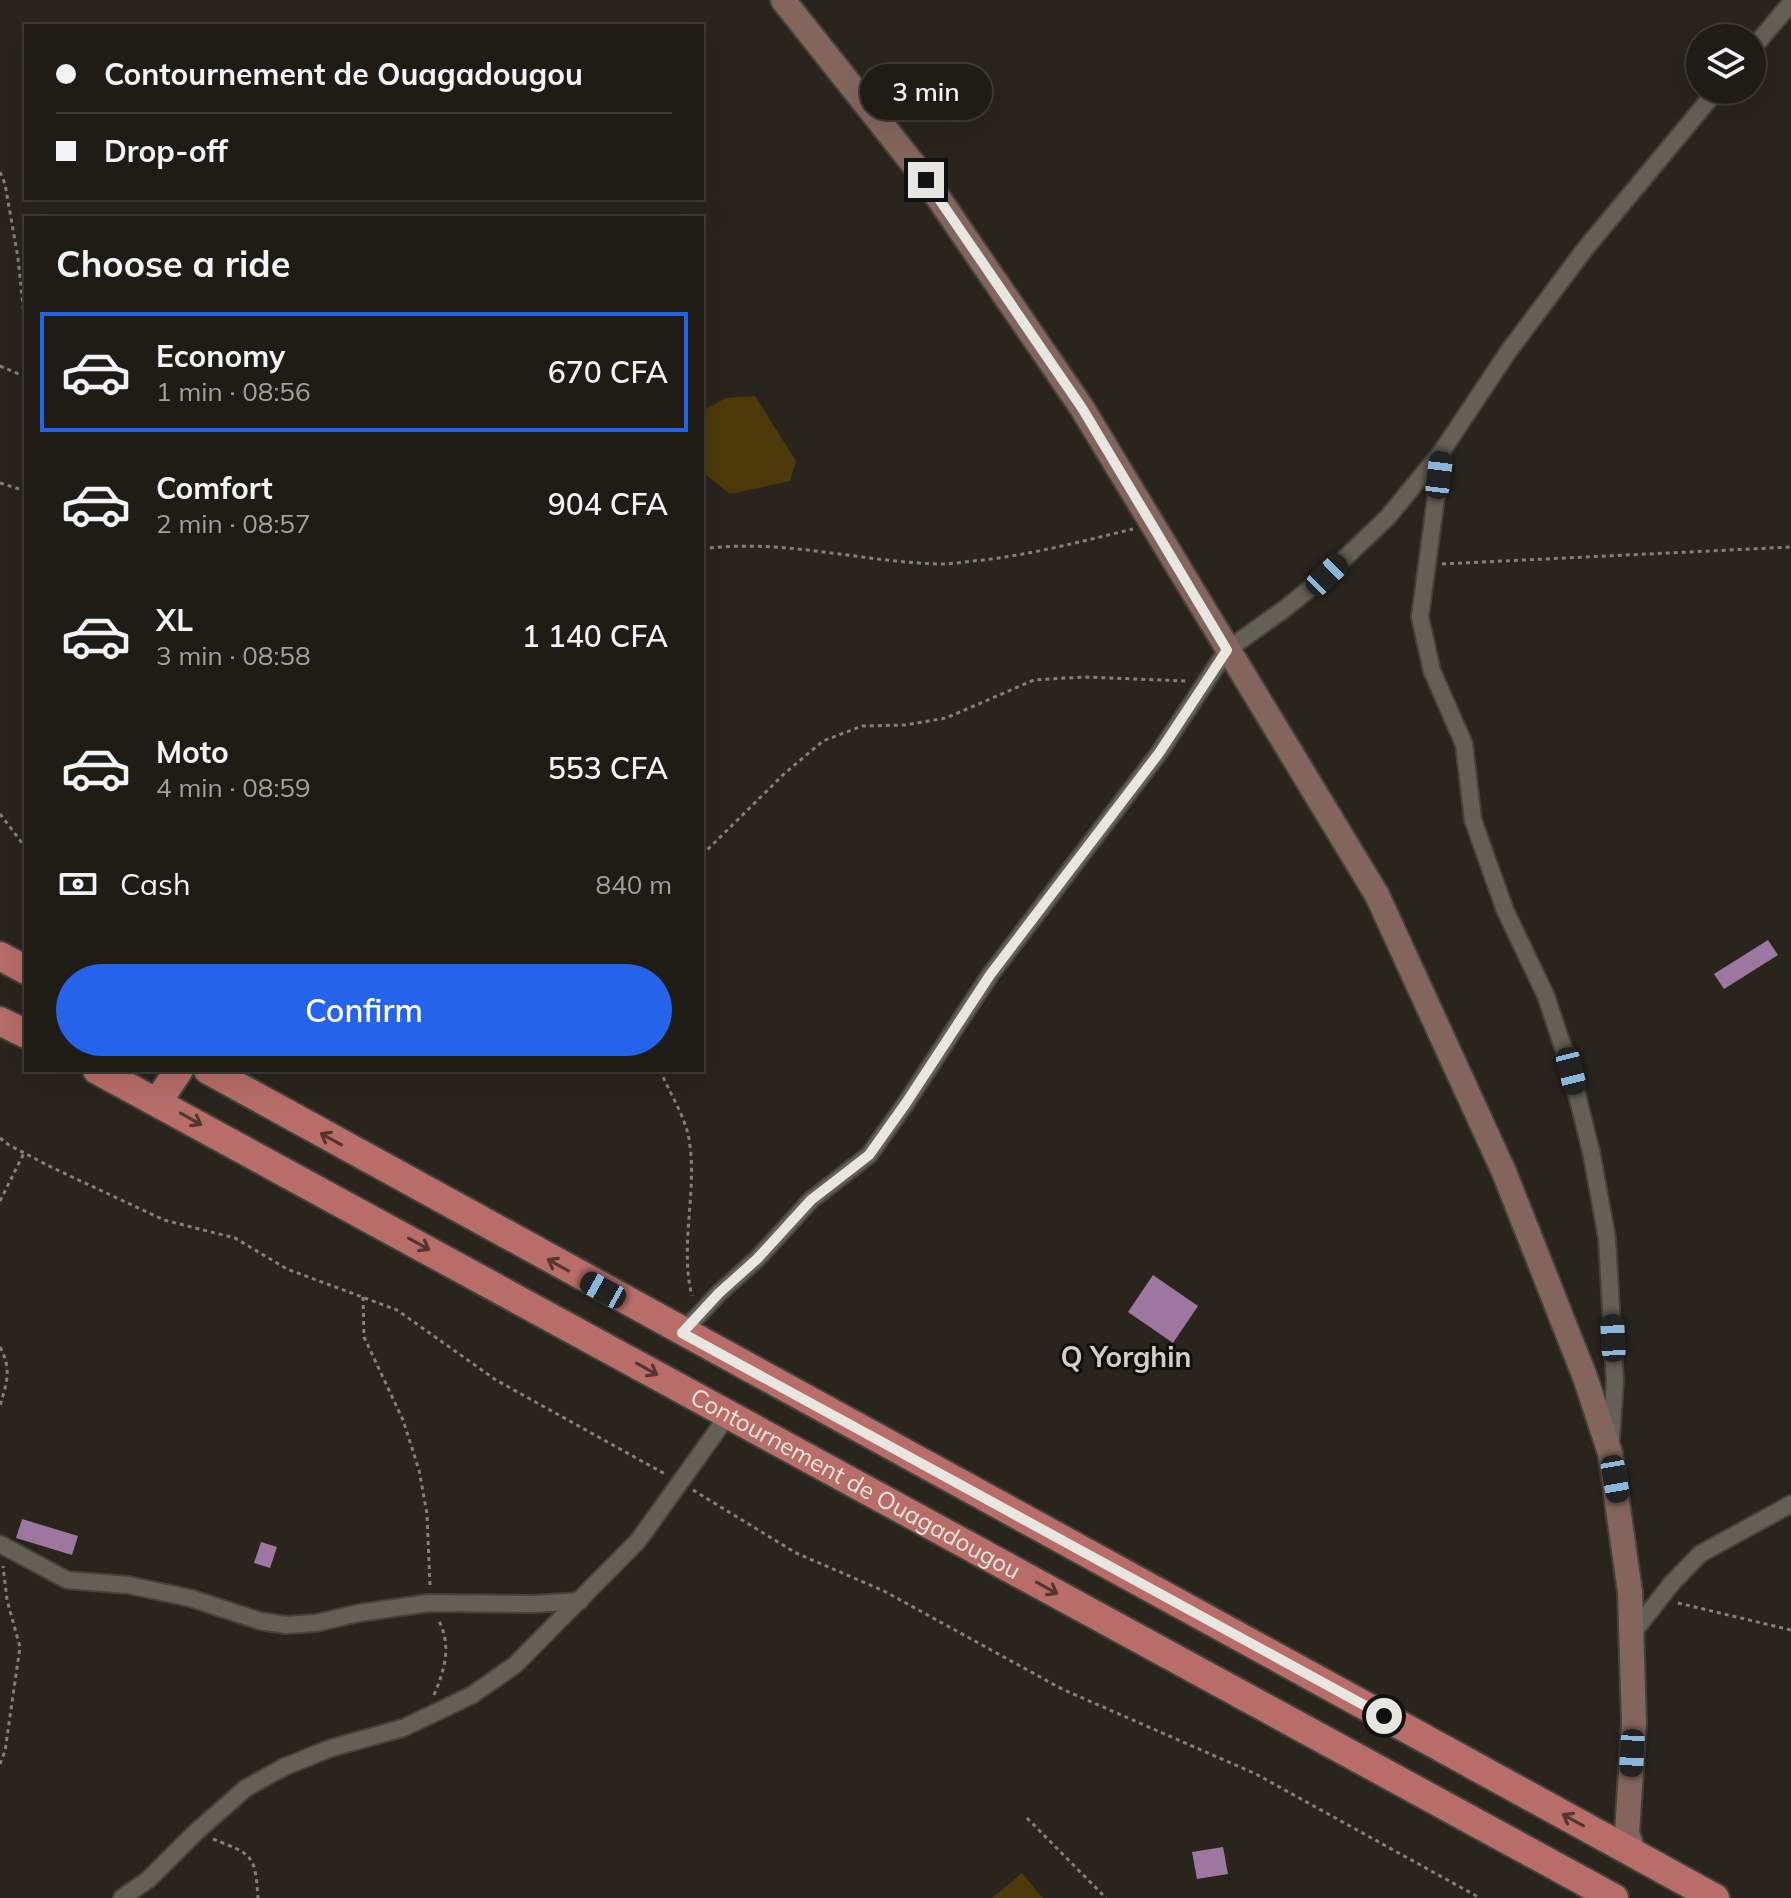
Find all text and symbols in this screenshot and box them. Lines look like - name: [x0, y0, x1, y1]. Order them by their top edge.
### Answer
- map controls: [1686, 24, 1766, 104]
- button: layers: [1686, 24, 1766, 104]
- text: Contournement de Ouagadougou: [104, 55, 583, 93]
- callout: 3 min: [860, 64, 992, 120]
- text: 3 min: [892, 75, 960, 108]
- text: Drop-off: [104, 132, 228, 170]
- route end: [908, 162, 944, 198]
- text: Choose a ride: [56, 241, 290, 286]
- icon: car: [60, 336, 132, 408]
- text: Economy: [156, 337, 285, 375]
- text: 670 CFA: [548, 353, 668, 391]
- text: 1 min · 08:56: [156, 375, 311, 408]
- car: [1424, 450, 1454, 500]
- icon: car: [60, 468, 132, 540]
- text: Comfort: [156, 469, 273, 507]
- text: 904 CFA: [548, 485, 668, 523]
- text: 2 min · 08:57: [156, 507, 311, 540]
- car: [1301, 550, 1353, 600]
- icon: car: [60, 600, 132, 672]
- text: XL: [156, 601, 193, 639]
- text: 1 140 CFA: [522, 617, 668, 655]
- text: 3 min · 08:58: [156, 639, 311, 672]
- icon: car: [60, 732, 132, 804]
- text: Moto: [156, 733, 229, 771]
- text: 553 CFA: [548, 749, 668, 787]
- text: 4 min · 08:59: [156, 771, 311, 804]
- icon: cash: [56, 862, 100, 906]
- text: Cash: [120, 865, 191, 903]
- text: 840 m: [596, 868, 672, 901]
- button: Confirm: [56, 964, 672, 1056]
- car: [1554, 1045, 1588, 1097]
- one-way arrow: [179, 1111, 202, 1127]
- one-way arrow: [320, 1131, 344, 1146]
- one-way arrow: [407, 1236, 430, 1252]
- one-way arrow: [547, 1257, 571, 1273]
- car: [576, 1268, 630, 1312]
- car: [1600, 1313, 1626, 1363]
- district label: Q Yorghin: [1061, 1339, 1191, 1374]
- one-way arrow: [635, 1361, 658, 1377]
- street label: Contournement de Ouagadougou: [686, 1381, 1026, 1585]
- car: [1599, 1453, 1631, 1505]
- one-way arrow: [1034, 1581, 1058, 1597]
- route start: [1366, 1698, 1402, 1734]
- car: [1619, 1728, 1645, 1778]
- one-way arrow: [1561, 1812, 1585, 1827]

